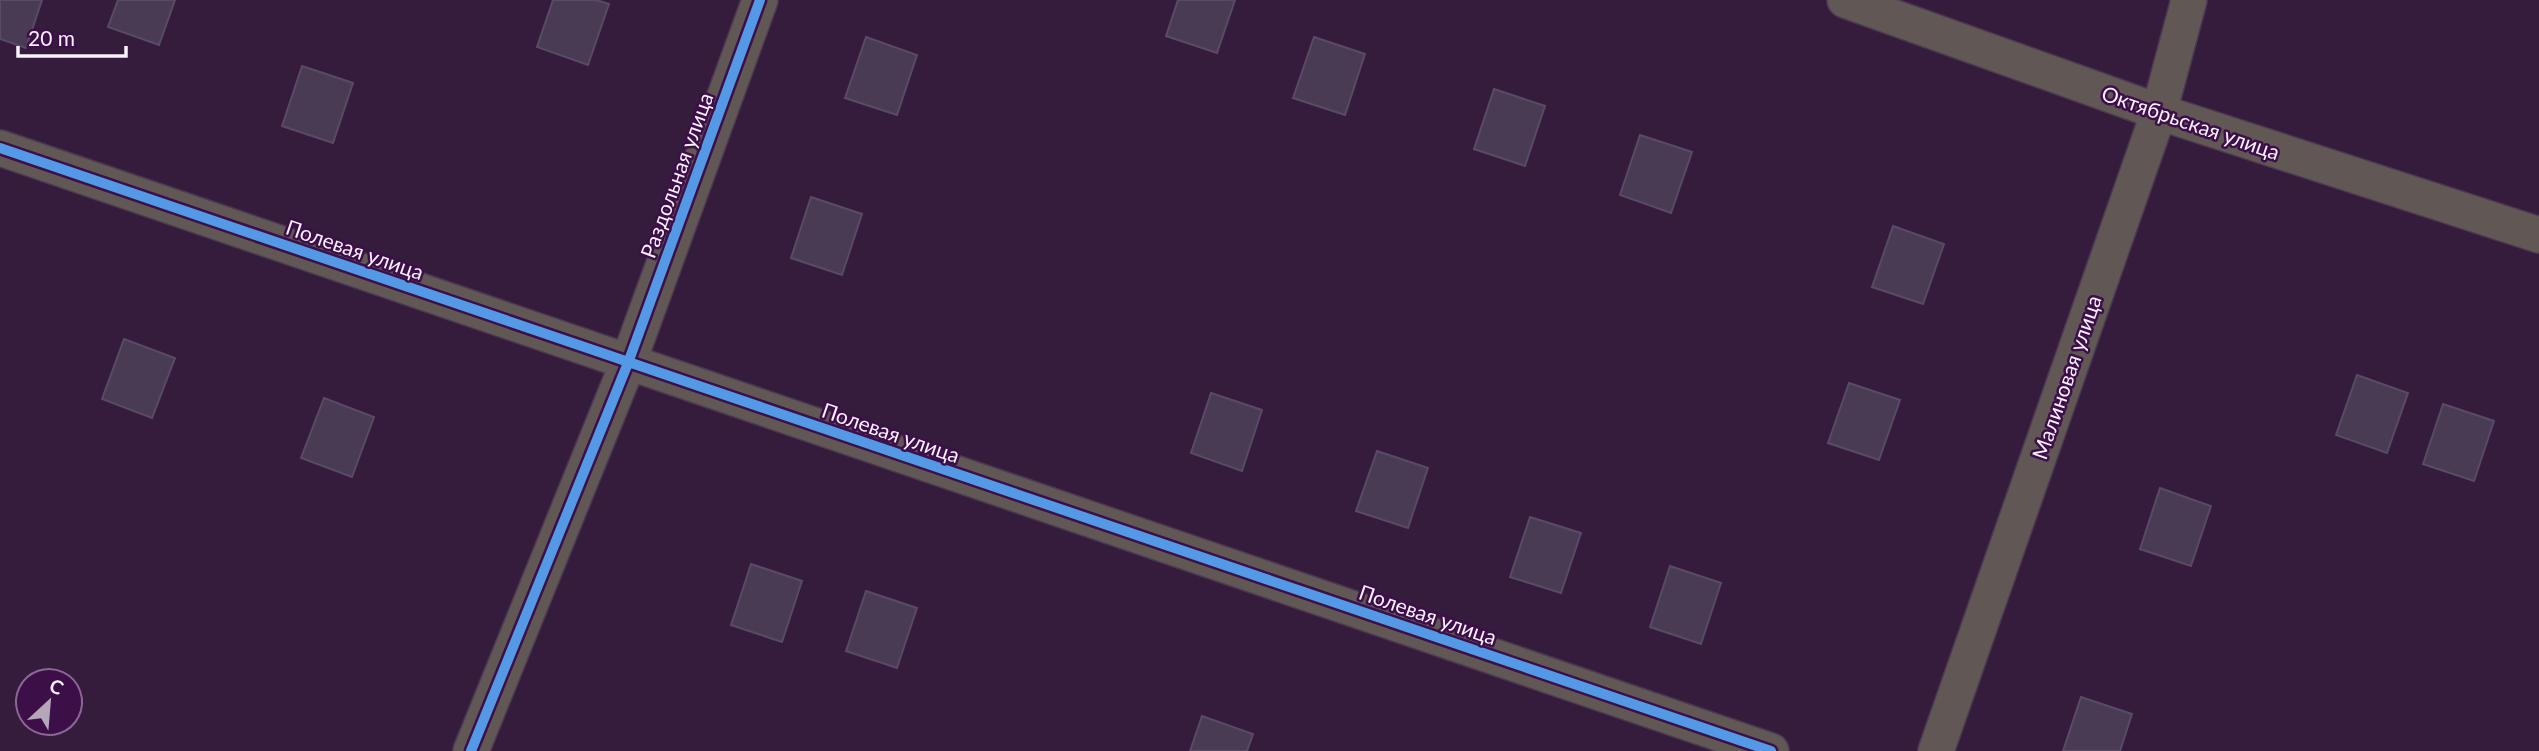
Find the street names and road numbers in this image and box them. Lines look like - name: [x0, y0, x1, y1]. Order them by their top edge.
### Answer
- street label: Октябрьская улица: [2099, 80, 2283, 164]
- street label: Раздольная улица: [634, 89, 718, 261]
- street label: Полевая улица: [283, 214, 427, 284]
- street label: Малиновая улица: [2026, 292, 2106, 462]
- street label: Полевая улица: [819, 397, 963, 467]
- street label: Полевая улица: [1356, 579, 1500, 649]

